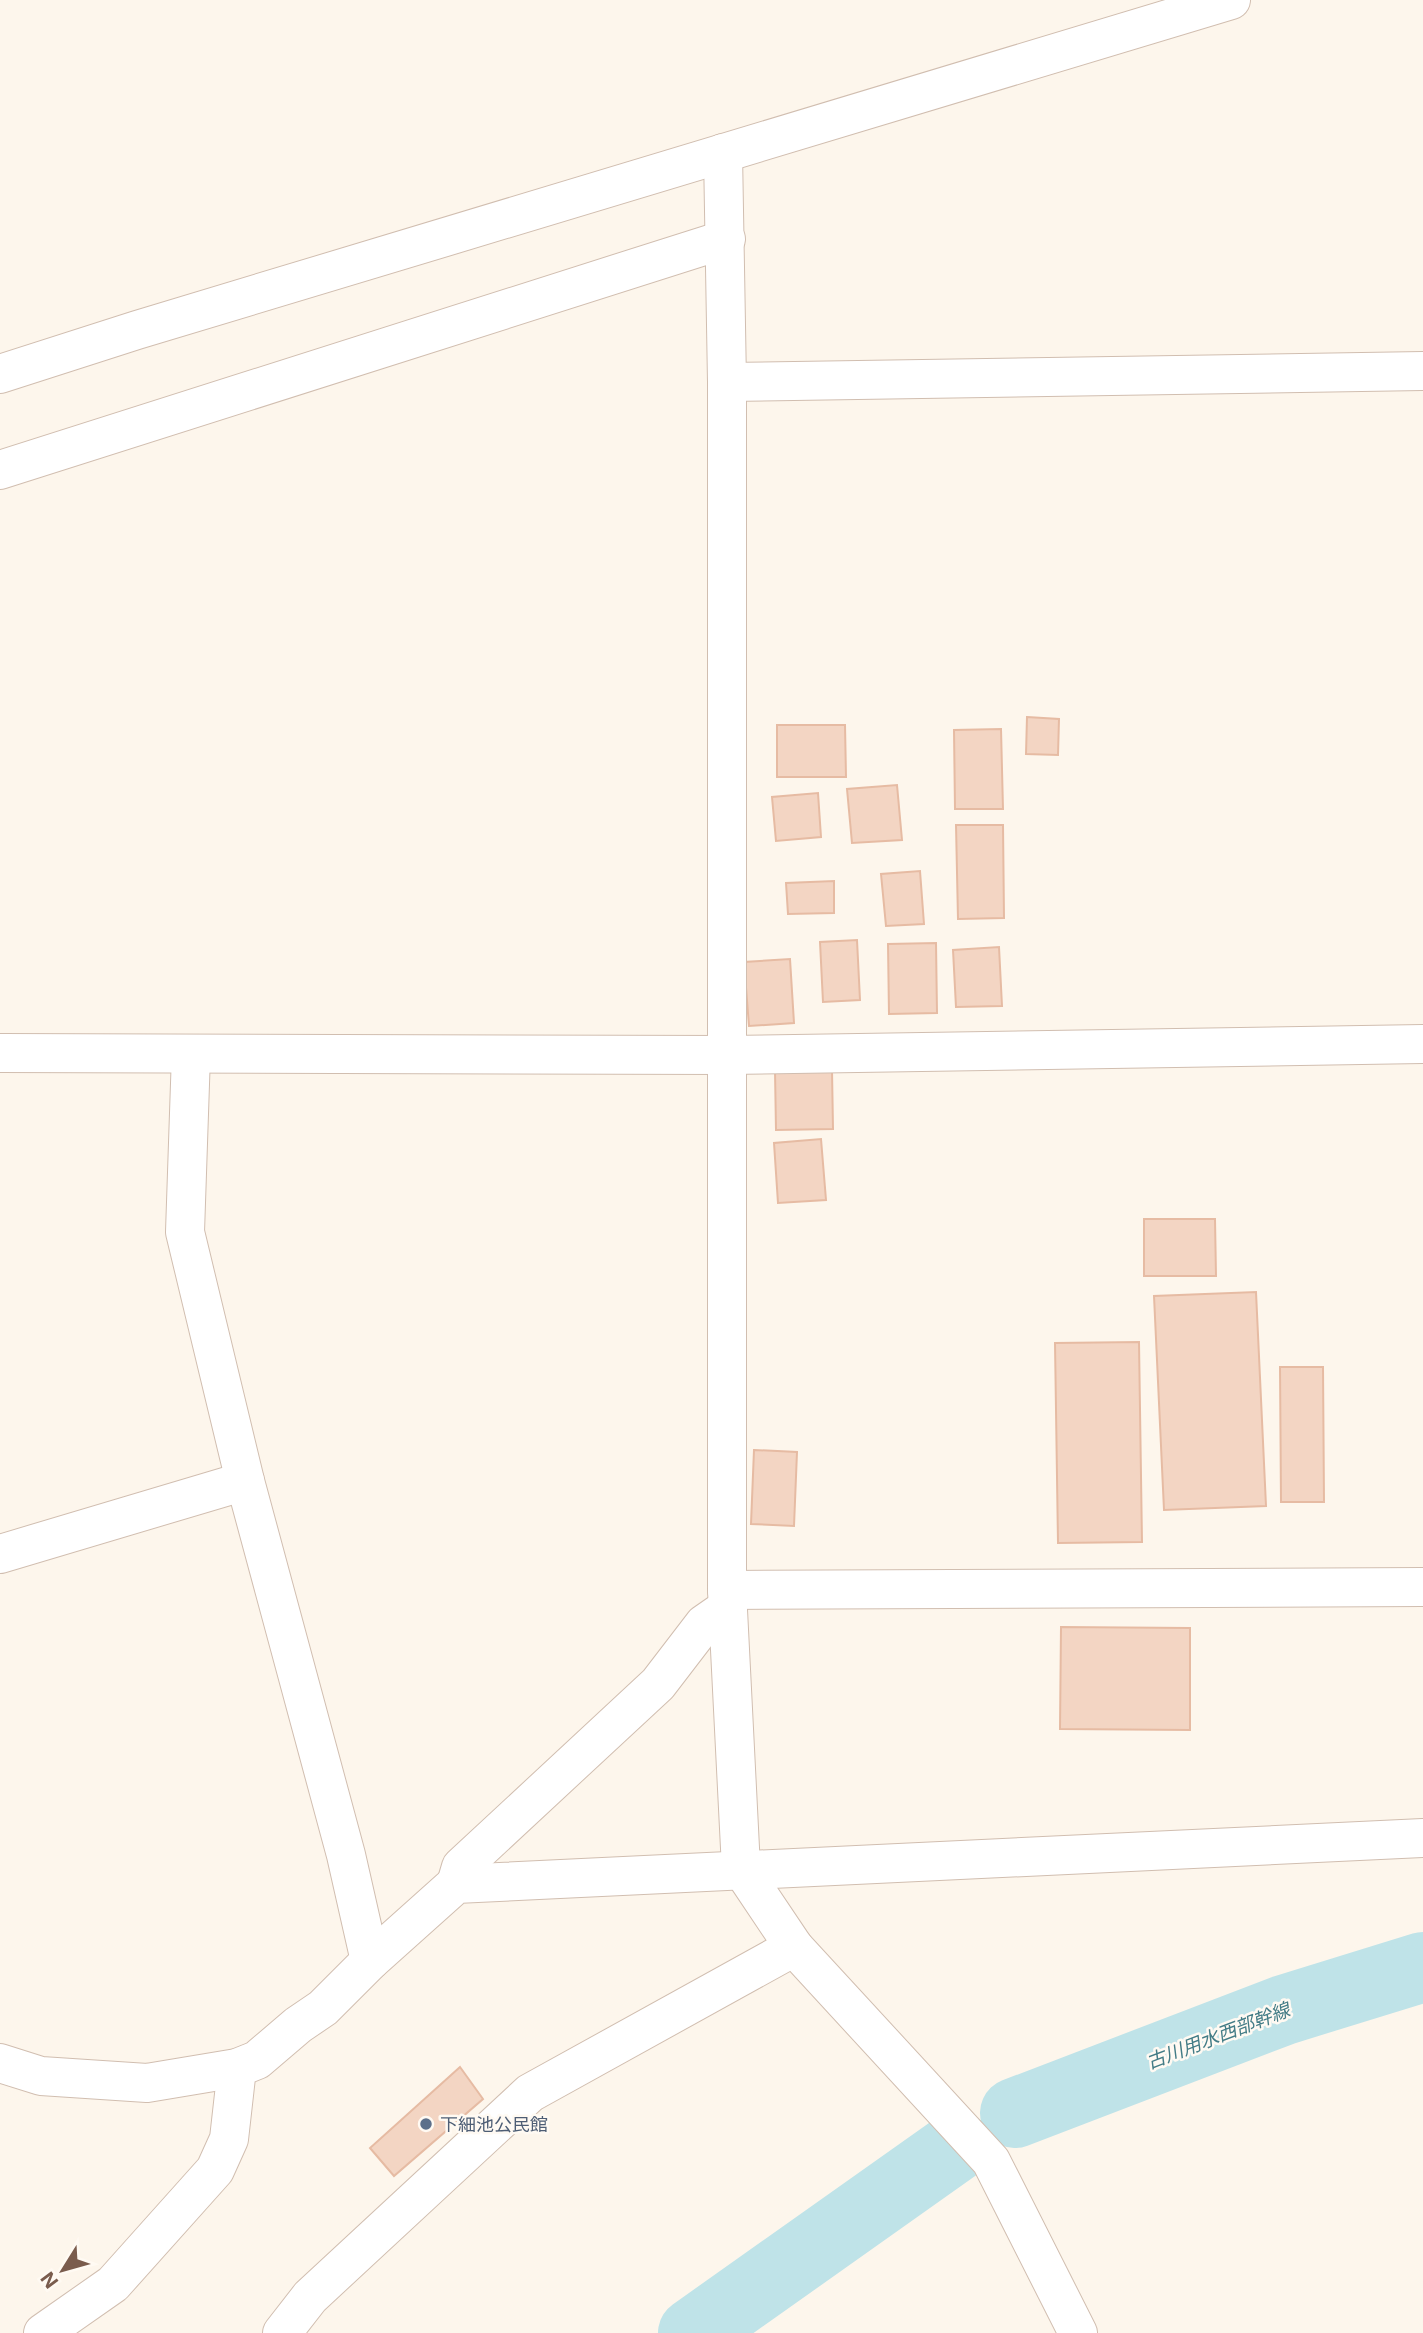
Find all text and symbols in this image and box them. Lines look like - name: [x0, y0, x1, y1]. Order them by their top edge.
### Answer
- water label: 古川用水西部幹線: [1143, 1997, 1295, 2074]
- place label: 下細池公民館: [440, 2114, 548, 2135]
- marker: 下細池公民館: [418, 2116, 434, 2132]
- north arrow: [28, 2235, 98, 2305]
- text: N: [36, 2267, 63, 2293]

